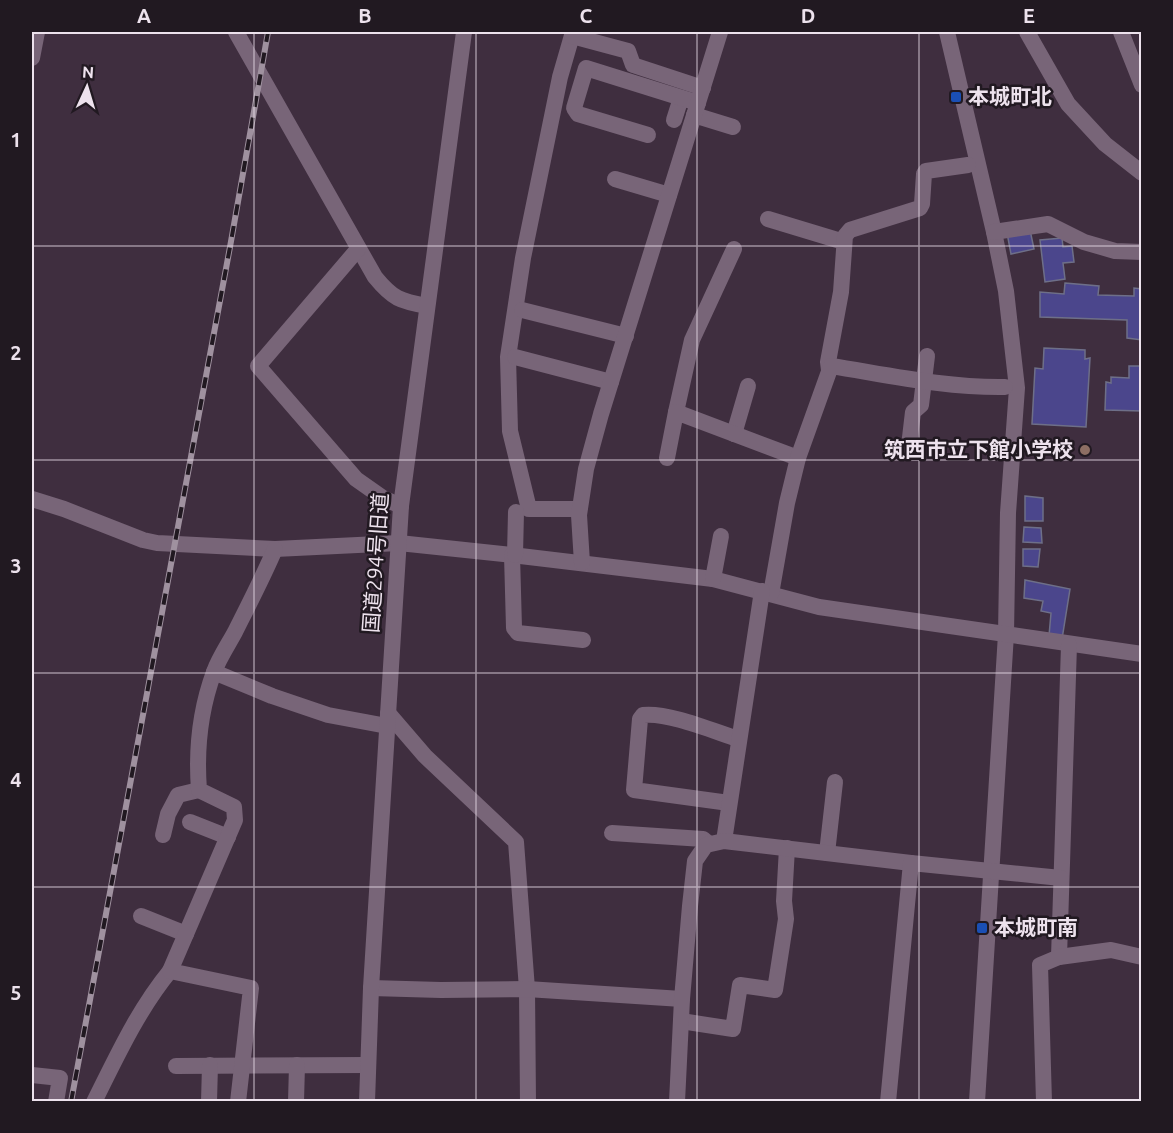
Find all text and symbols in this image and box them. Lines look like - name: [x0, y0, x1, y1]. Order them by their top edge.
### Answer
- text: A: [137, 4, 151, 27]
- text: B: [358, 4, 372, 27]
- text: C: [580, 4, 593, 27]
- text: D: [801, 4, 815, 27]
- text: E: [1023, 4, 1035, 27]
- north arrow: [57, 57, 117, 117]
- text: N: [81, 63, 95, 81]
- place label: 本城町北: [968, 84, 1052, 108]
- marker: 本城町北: [949, 90, 963, 104]
- text: 1: [10, 128, 22, 151]
- text: 2: [10, 341, 22, 364]
- place label: 筑西市立下館小学校: [884, 437, 1073, 461]
- marker: 筑西市立下館小学校: [1078, 443, 1092, 457]
- street label: 国道294号旧道: [358, 492, 392, 634]
- text: 3: [10, 554, 22, 577]
- text: 4: [10, 768, 22, 791]
- place label: 本城町南: [994, 915, 1078, 939]
- marker: 本城町南: [975, 921, 989, 935]
- text: 5: [10, 981, 22, 1004]

